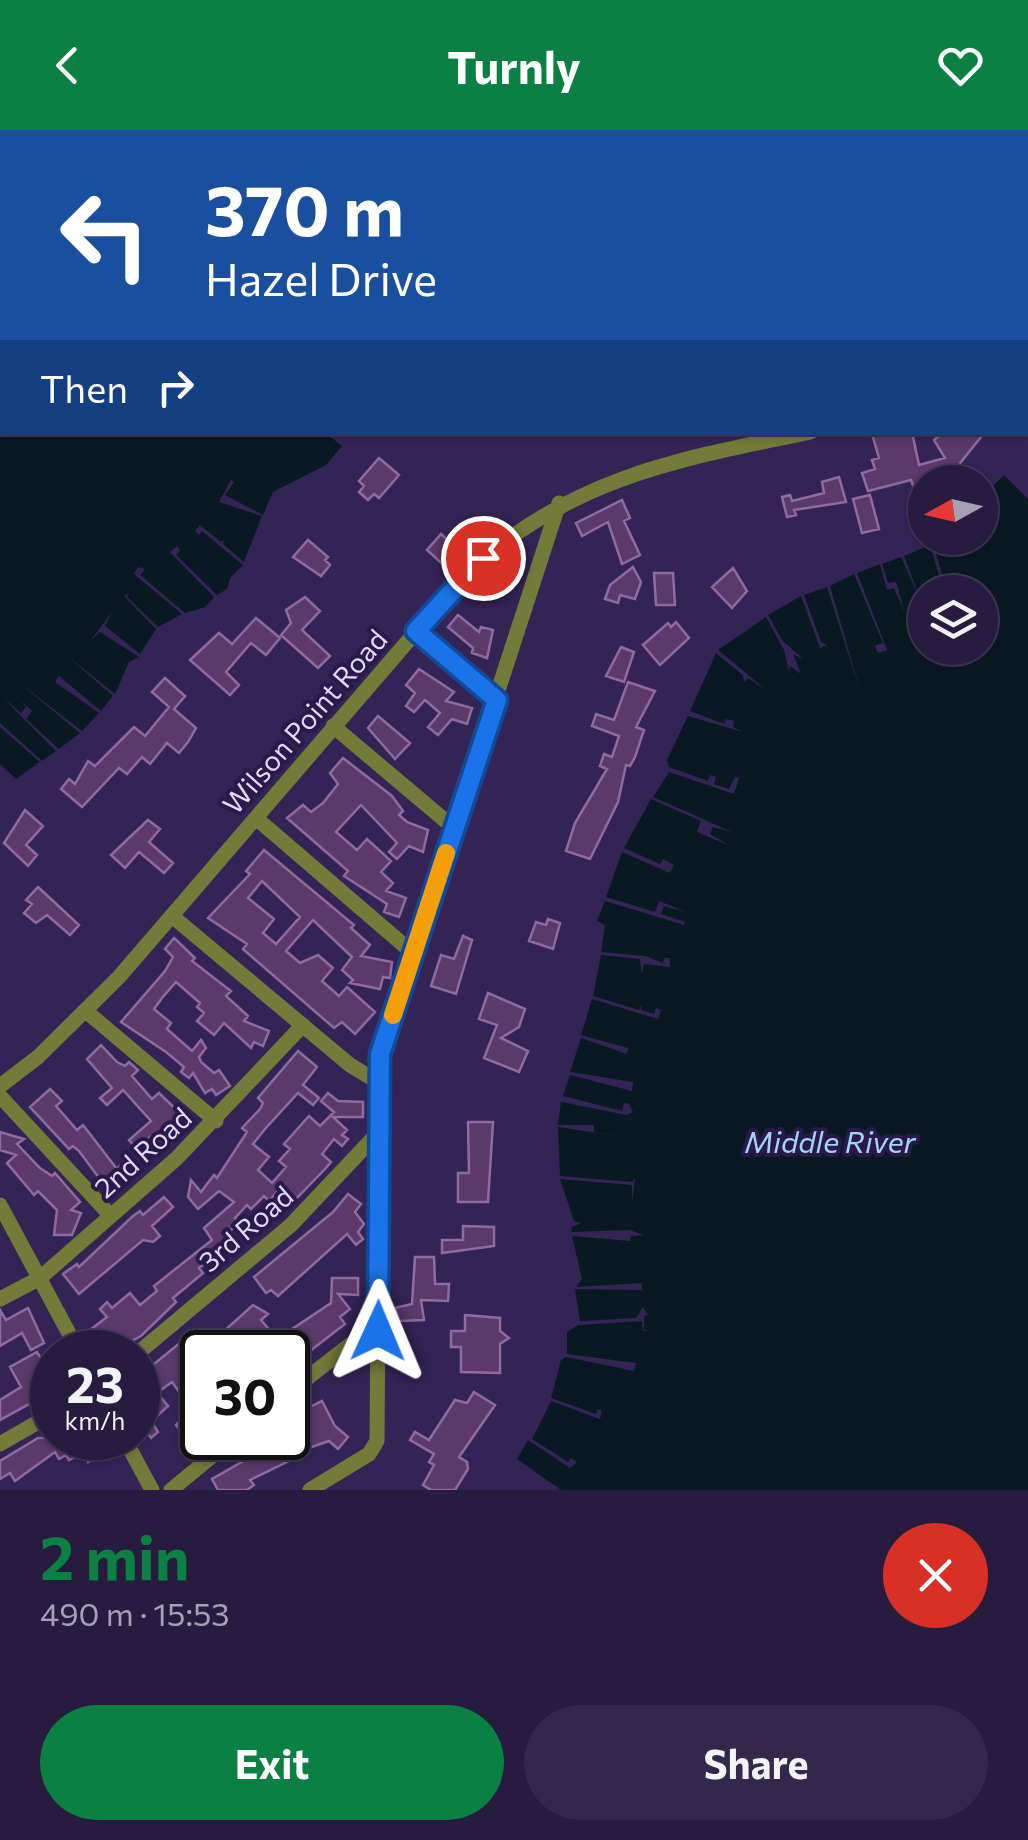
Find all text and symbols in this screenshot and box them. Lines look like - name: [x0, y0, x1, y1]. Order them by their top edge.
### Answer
- icon: back: [40, 38, 95, 93]
- text: Turnly: [447, 38, 581, 93]
- icon: heart: [933, 38, 988, 93]
- text: 370 m: [205, 165, 404, 250]
- icon: left: [40, 170, 170, 300]
- text: Hazel Drive: [205, 250, 437, 305]
- icon: right: [148, 360, 203, 415]
- text: Then: [40, 364, 128, 411]
- north arrow: [908, 465, 998, 555]
- map controls: [908, 465, 998, 665]
- pin: [441, 516, 526, 601]
- icon: arrive: [456, 531, 511, 586]
- button: layers: [908, 575, 998, 665]
- street label: Wilson Point Road: [215, 622, 394, 820]
- street label: 2nd Road: [87, 1100, 198, 1205]
- water label: Middle River: [745, 1122, 917, 1159]
- street label: 3rd Road: [191, 1178, 299, 1278]
- position arrow: [326, 1279, 430, 1383]
- speed limit sign: 30: [180, 1330, 310, 1460]
- text: 23: [66, 1352, 124, 1413]
- text: km/h: [65, 1405, 125, 1435]
- text: 2 min: [40, 1519, 189, 1592]
- button: close: [883, 1523, 988, 1628]
- text: 490 m · 15:53: [40, 1593, 230, 1633]
- button: Exit: [40, 1705, 504, 1820]
- button: Share: [524, 1705, 988, 1820]

